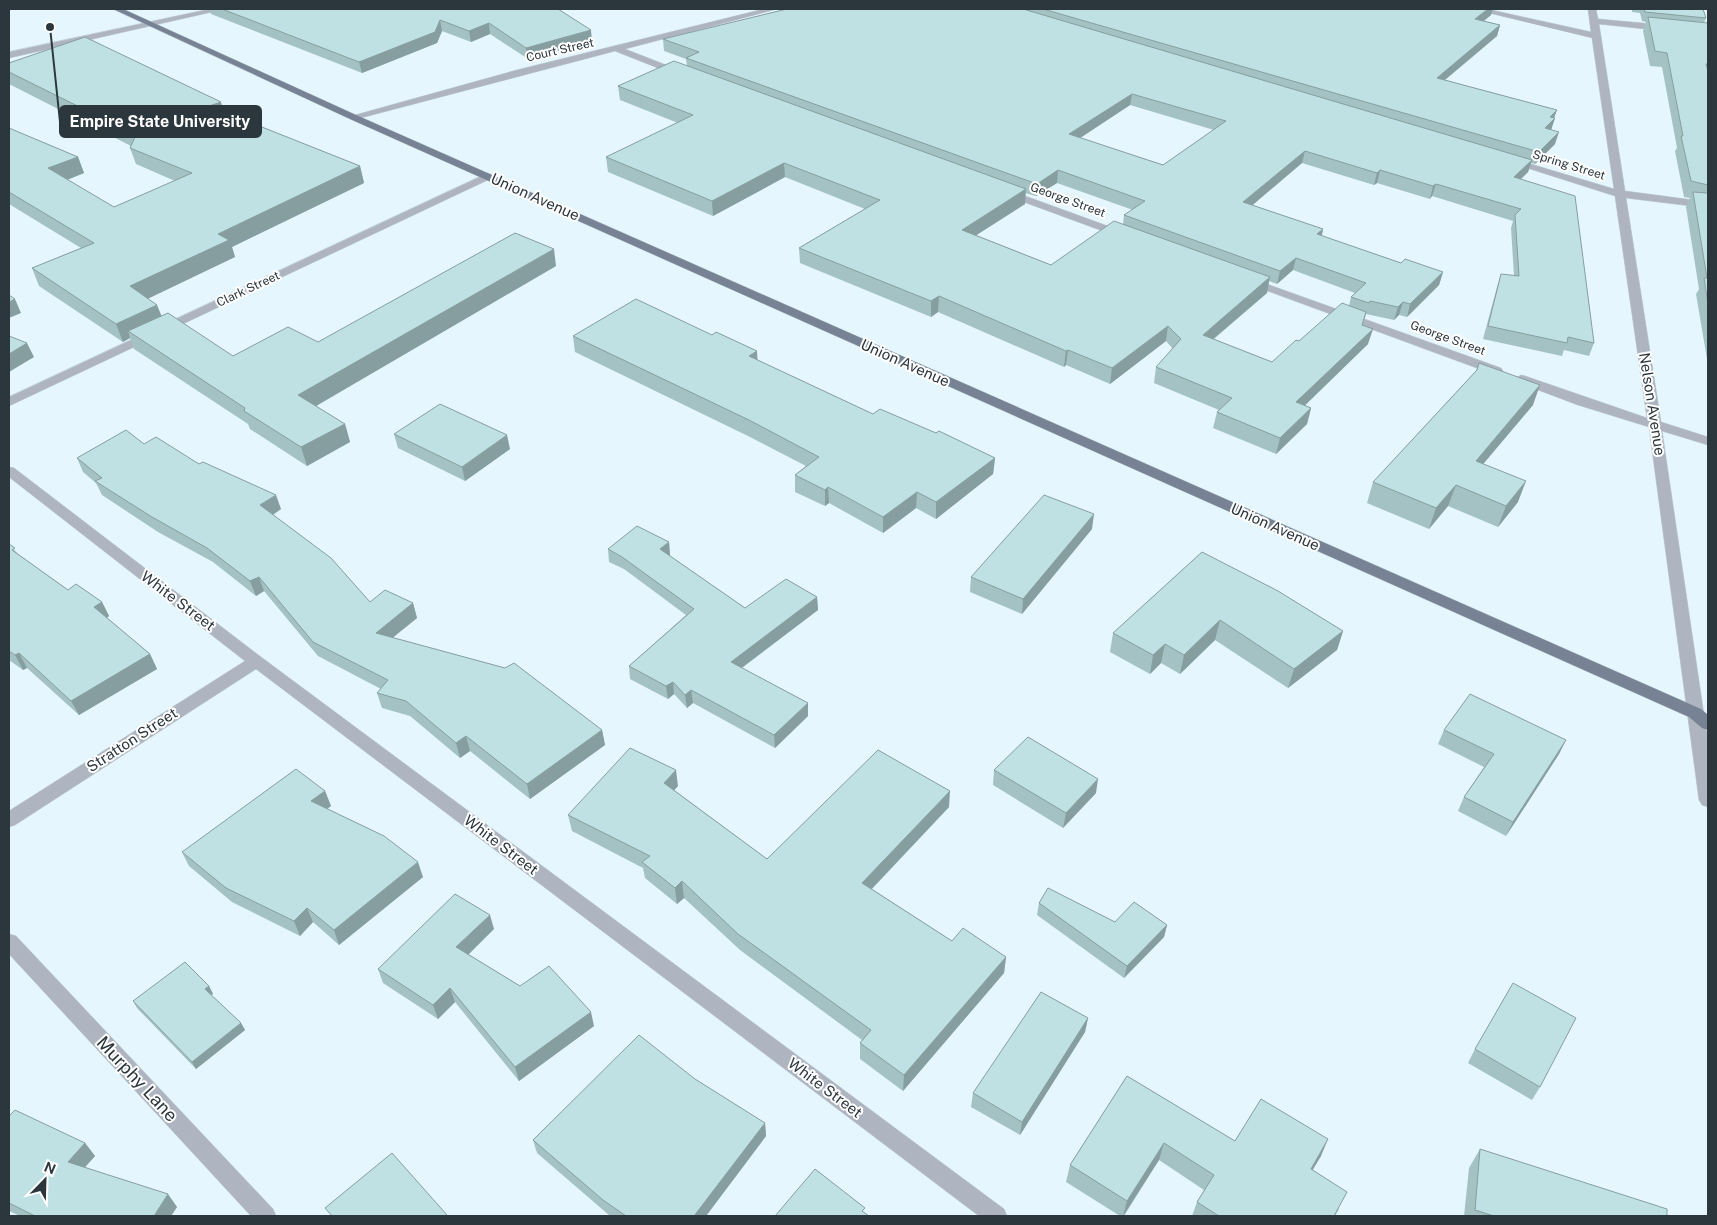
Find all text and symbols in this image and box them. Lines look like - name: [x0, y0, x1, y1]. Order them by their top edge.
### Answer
- street label: Court Street: [525, 35, 596, 65]
- callout: Empire State University: [60, 106, 261, 137]
- text: Empire State University: [70, 112, 250, 131]
- street label: Spring Street: [1531, 147, 1607, 183]
- street label: Union Avenue: [488, 169, 582, 224]
- street label: George Street: [1029, 180, 1108, 220]
- street label: Clark Street: [214, 268, 282, 310]
- street label: George Street: [1409, 318, 1488, 358]
- street label: Union Avenue: [858, 335, 952, 390]
- street label: Nelson Avenue: [1636, 351, 1669, 457]
- street label: Union Avenue: [1228, 499, 1322, 554]
- street label: White Street: [138, 567, 219, 634]
- street label: Stratton Street: [83, 704, 180, 775]
- street label: White Street: [461, 811, 542, 878]
- street label: Murphy Lane: [93, 1032, 182, 1126]
- street label: White Street: [785, 1054, 866, 1121]
- north arrow: [20, 1155, 70, 1205]
- text: N: [42, 1159, 58, 1178]

